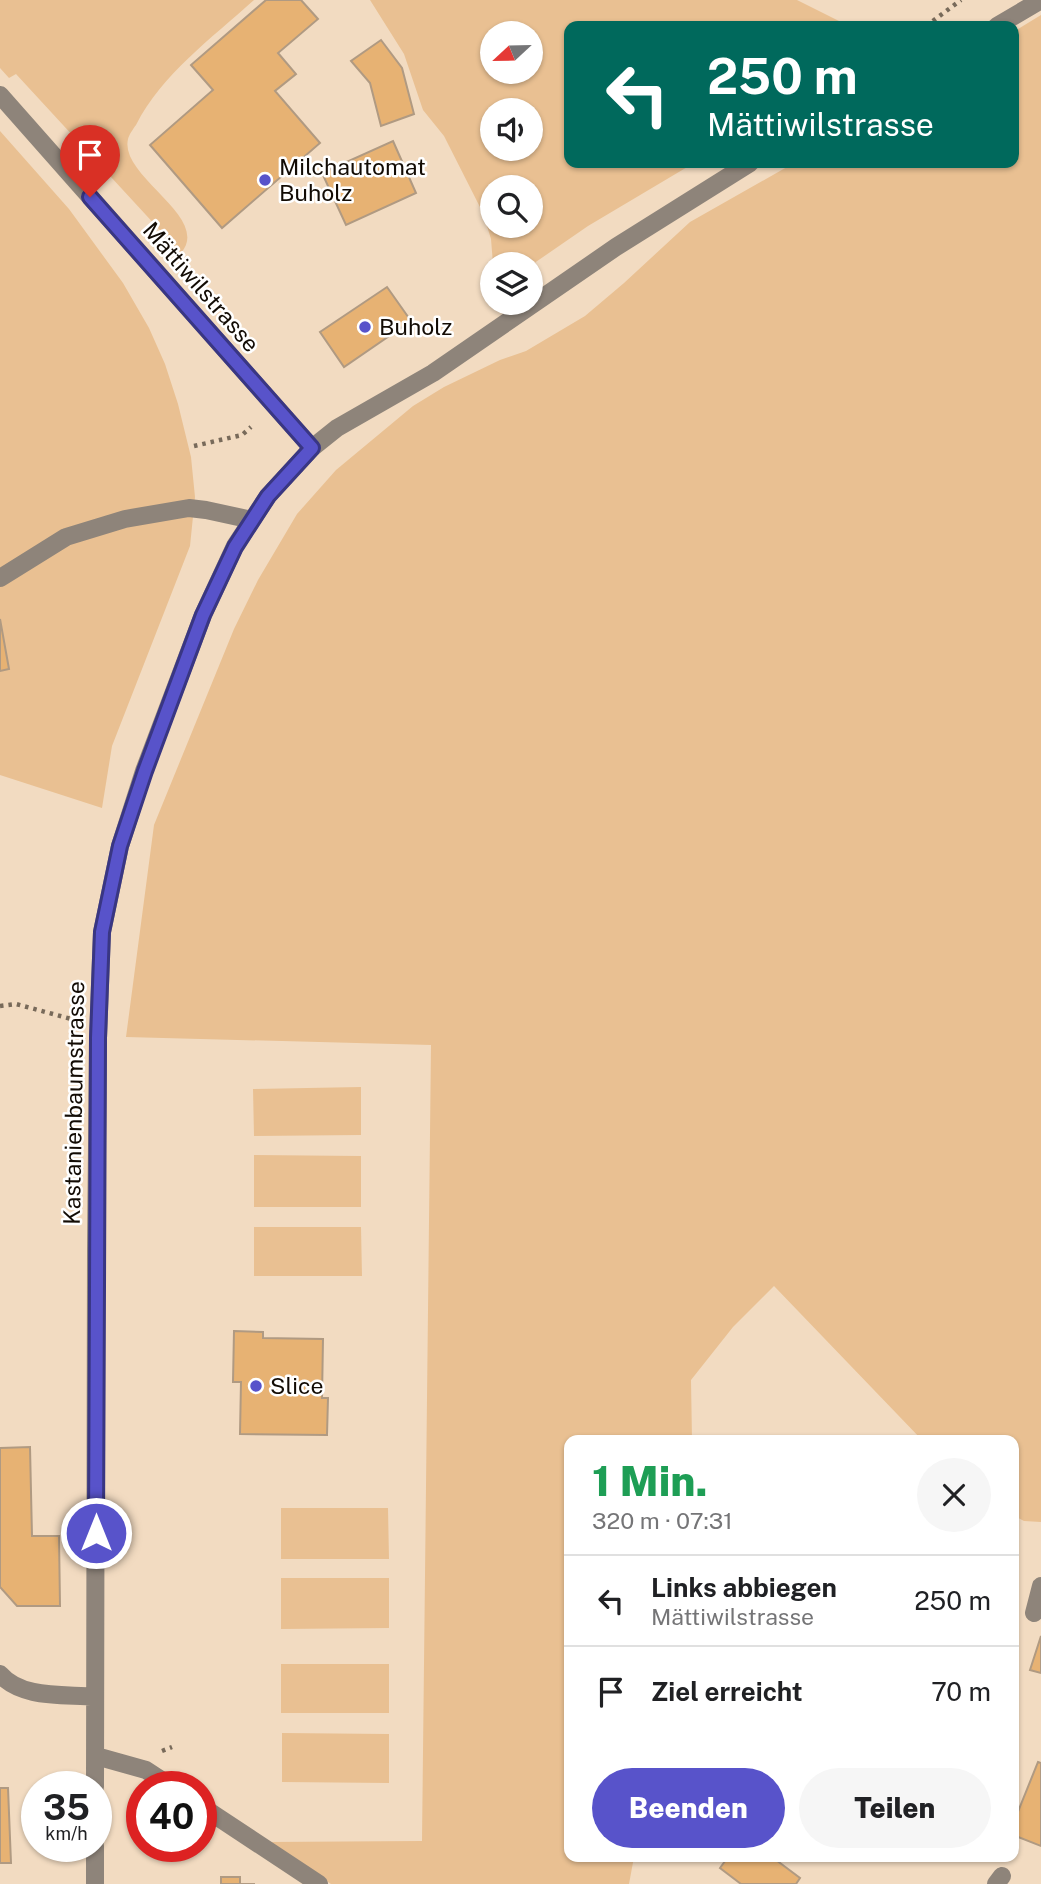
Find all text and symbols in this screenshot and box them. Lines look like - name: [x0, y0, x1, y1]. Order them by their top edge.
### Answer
- north arrow: [480, 21, 542, 84]
- map controls: [480, 21, 543, 315]
- text: 250 m: [707, 47, 858, 105]
- icon: left: [592, 49, 683, 140]
- button: sound: [480, 98, 543, 161]
- text: Mättiwilstrasse: [707, 106, 934, 143]
- pin: [60, 125, 120, 197]
- icon: arrive: [71, 136, 109, 174]
- place label: Milchautomat Buholz: [279, 153, 426, 206]
- marker: Milchautomat Buholz: [257, 172, 273, 188]
- button: search: [480, 175, 543, 238]
- street label: Mättiwilstrasse: [138, 216, 265, 357]
- button: layers: [480, 252, 543, 315]
- place label: Buholz: [379, 313, 452, 340]
- marker: Buholz: [357, 319, 373, 335]
- street label: Kastanienbaumstrasse: [58, 981, 89, 1225]
- place label: Slice: [270, 1372, 323, 1399]
- marker: Slice: [248, 1378, 264, 1394]
- text: 1 Min.: [592, 1456, 708, 1505]
- button: close: [917, 1458, 991, 1532]
- position arrow: [59, 1496, 133, 1570]
- text: 320 m · 07:31: [592, 1507, 733, 1534]
- text: Links abbiegen: [651, 1572, 837, 1603]
- icon: left: [592, 1582, 630, 1620]
- text: 250 m: [914, 1585, 991, 1616]
- text: Mättiwilstrasse: [651, 1603, 814, 1630]
- icon: arrive: [592, 1673, 630, 1711]
- text: Ziel erreicht: [651, 1676, 803, 1707]
- text: 70 m: [931, 1676, 991, 1707]
- button: Beenden: [592, 1768, 785, 1848]
- button: Teilen: [799, 1768, 991, 1848]
- speed limit sign: 40: [126, 1771, 217, 1862]
- text: 35: [43, 1787, 90, 1828]
- text: km/h: [45, 1823, 88, 1844]

